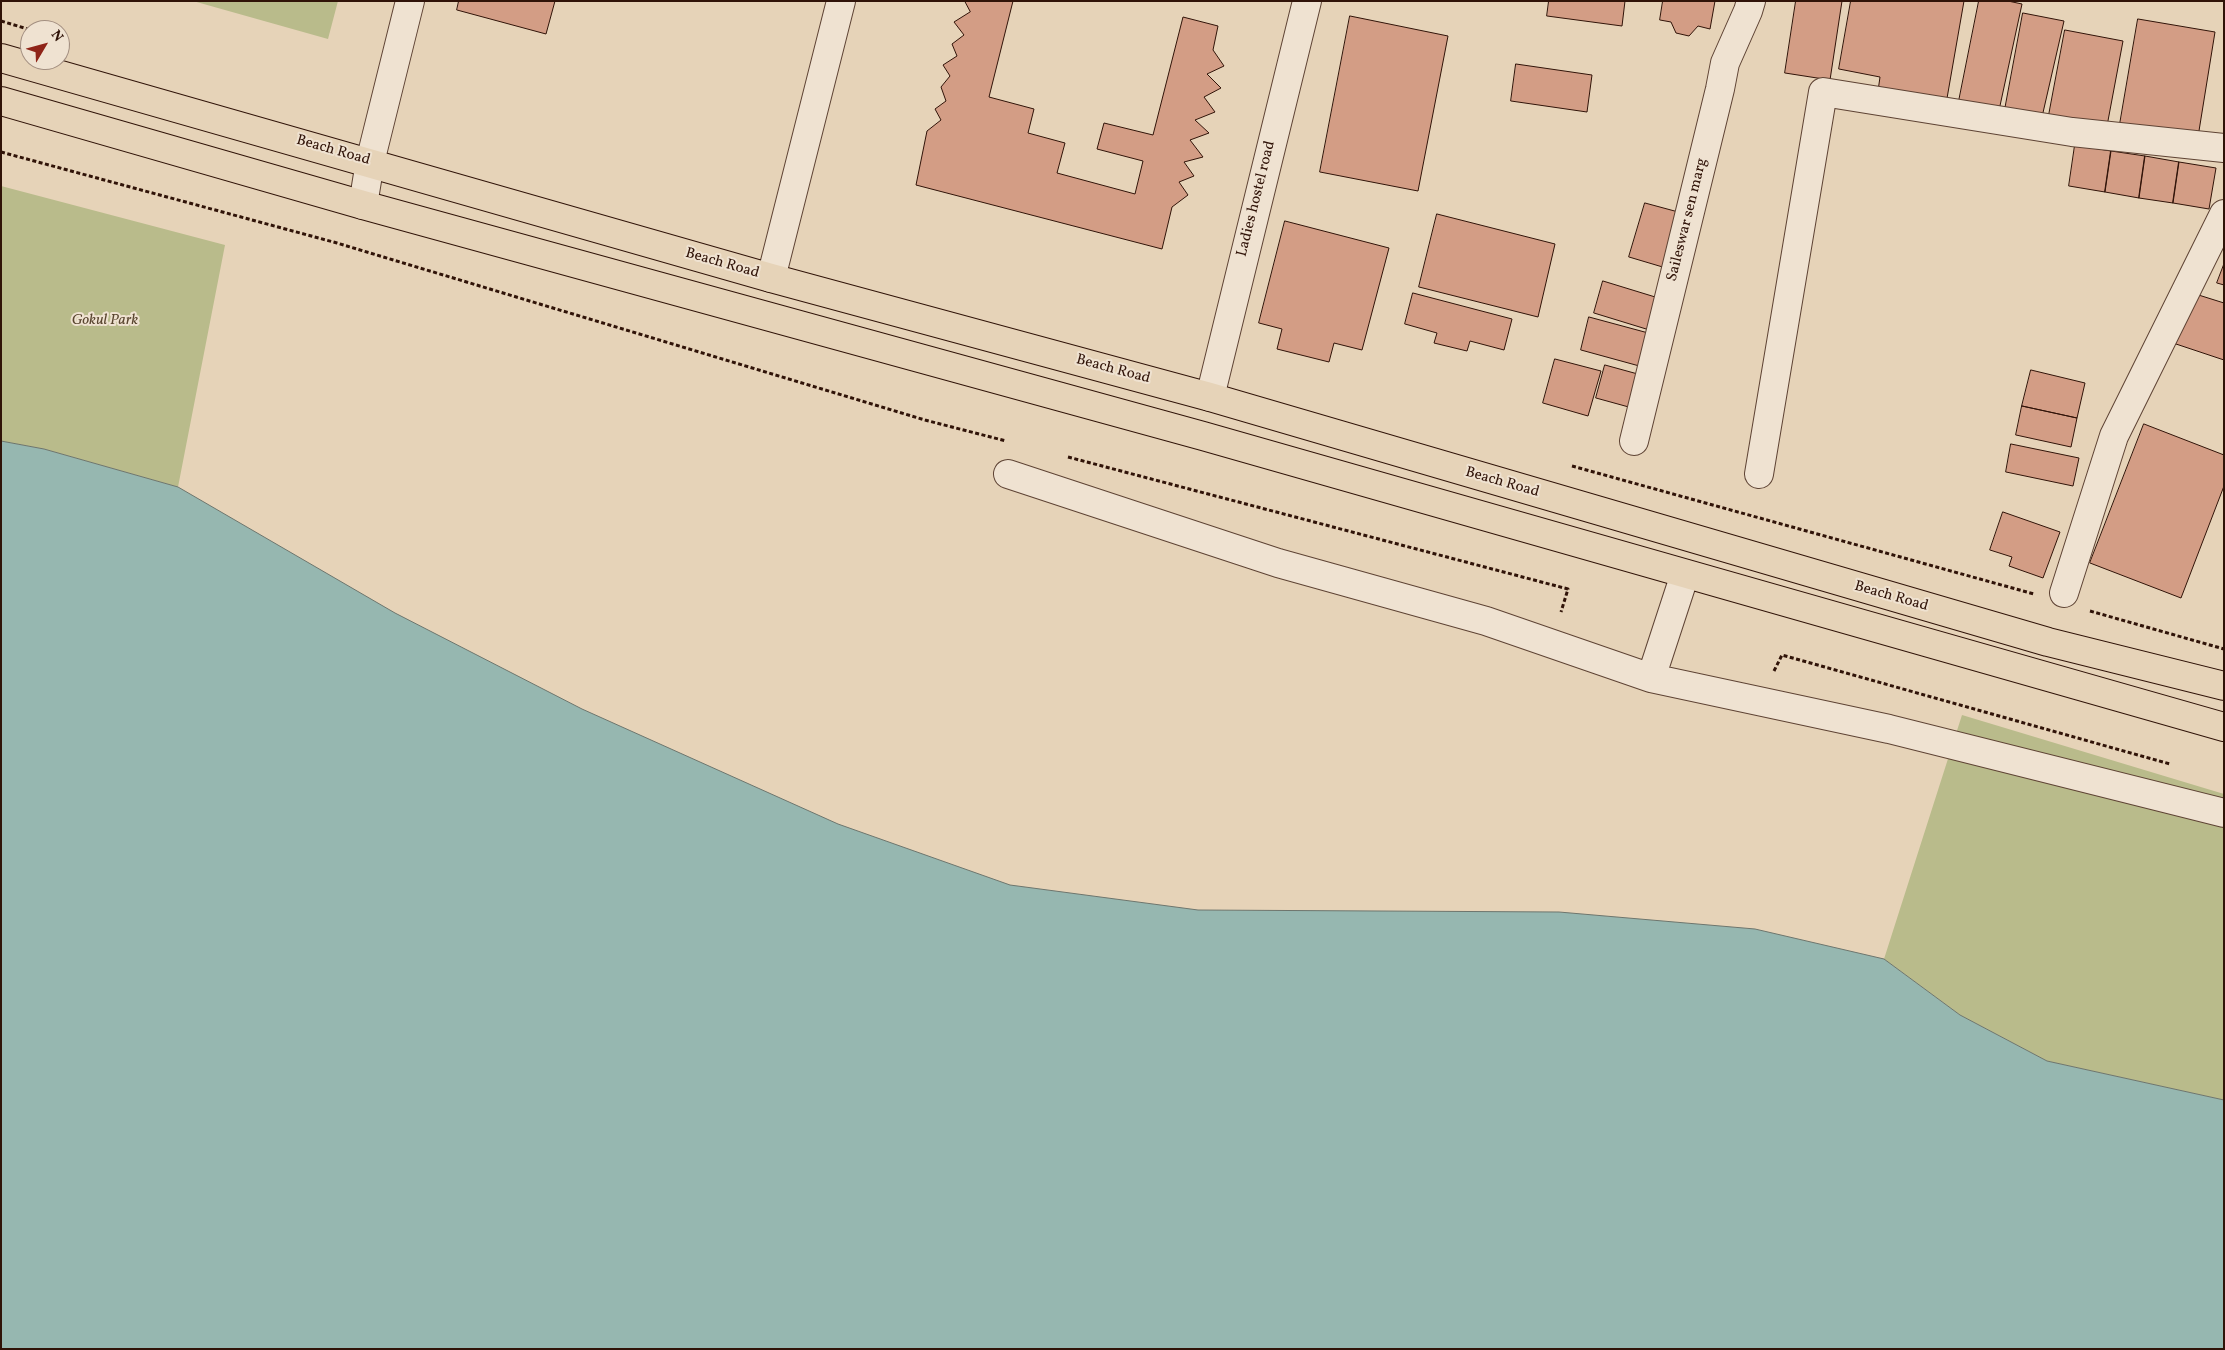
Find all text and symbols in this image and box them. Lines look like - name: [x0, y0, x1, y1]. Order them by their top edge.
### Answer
- north arrow: [20, 20, 70, 70]
- text: N: [46, 26, 67, 46]
- street label: Beach Road: [294, 132, 372, 170]
- street label: Ladies hostel road: [1234, 139, 1280, 259]
- street label: Saileswar sen marg: [1664, 156, 1712, 284]
- street label: Beach Road: [683, 245, 761, 283]
- park label: Gokul Park: [72, 312, 138, 330]
- street label: Beach Road: [1074, 351, 1152, 389]
- street label: Beach Road: [1463, 464, 1541, 502]
- street label: Beach Road: [1852, 578, 1930, 616]

